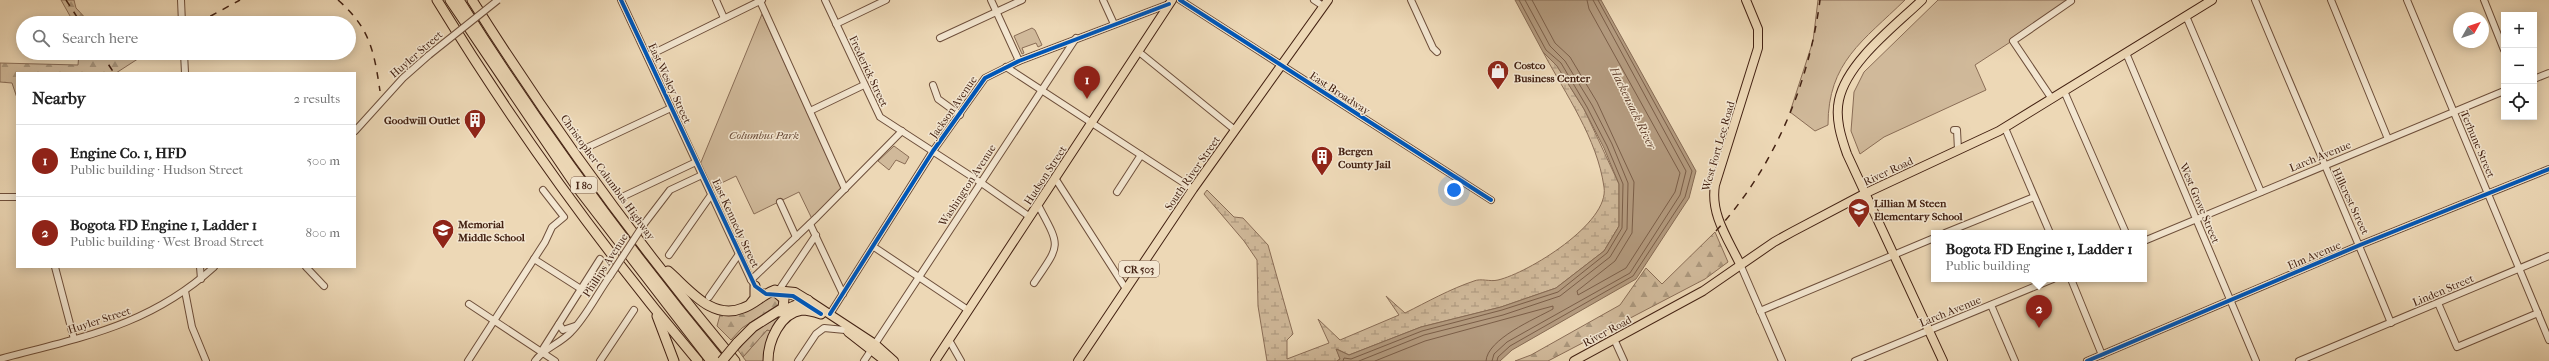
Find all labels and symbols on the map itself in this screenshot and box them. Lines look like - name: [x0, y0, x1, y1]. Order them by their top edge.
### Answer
- north arrow: [2453, 12, 2489, 48]
- street label: Huyler Street: [388, 28, 445, 81]
- street label: Frederick Street: [846, 34, 891, 109]
- street label: East Wesley Street: [645, 41, 694, 126]
- shop icon: Costco Business Center: [1485, 58, 1511, 91]
- place label: Costco Business Center: [1514, 59, 1590, 85]
- water label: Hackensack River: [1607, 64, 1660, 153]
- pin: 1: [1074, 66, 1100, 99]
- street label: East Broadway: [1307, 69, 1373, 118]
- street label: Jackson Avenue: [927, 73, 980, 142]
- street label: West Fort Lee Road: [1699, 99, 1738, 193]
- building icon: Goodwill Outlet: [462, 107, 488, 140]
- street label: Terhune Street: [2457, 109, 2498, 180]
- street label: Christopher Columbus Highway: [558, 112, 658, 243]
- place label: Goodwill Outlet: [384, 114, 461, 127]
- park label: Columbus Park: [729, 129, 799, 142]
- street label: South River Street: [1162, 134, 1223, 213]
- street label: Larch Avenue: [2288, 138, 2353, 175]
- street label: Washington Avenue: [936, 142, 999, 229]
- street label: Hudson Street: [1021, 143, 1069, 207]
- building icon: Bergen County Jail: [1309, 144, 1335, 177]
- place label: Bergen County Jail: [1338, 145, 1392, 171]
- street label: River Road: [1861, 154, 1916, 189]
- street label: West Grove Street: [2176, 160, 2222, 245]
- street label: Hillcrest Street: [2329, 166, 2372, 237]
- road number: I 80: [571, 177, 597, 193]
- street label: East Kennedy Street: [709, 177, 762, 270]
- your location: [1444, 180, 1464, 200]
- school or university icon: Lillian M Steen Elementary School: [1846, 196, 1872, 229]
- place label: Lillian M Steen Elementary School: [1874, 197, 1964, 223]
- school or university icon: Memorial Middle School: [430, 217, 456, 250]
- place label: Memorial Middle School: [457, 218, 526, 244]
- street label: Phillips Avenue: [580, 231, 631, 300]
- street label: Elm Avenue: [2286, 238, 2343, 273]
- road number: CR 503: [1119, 261, 1159, 277]
- street label: Linden Street: [2411, 272, 2476, 309]
- street label: Larch Avenue: [1918, 293, 1983, 330]
- pin: 2: [2026, 295, 2052, 328]
- street label: Huyler Street: [66, 304, 132, 337]
- street label: River Road: [1581, 313, 1635, 350]

